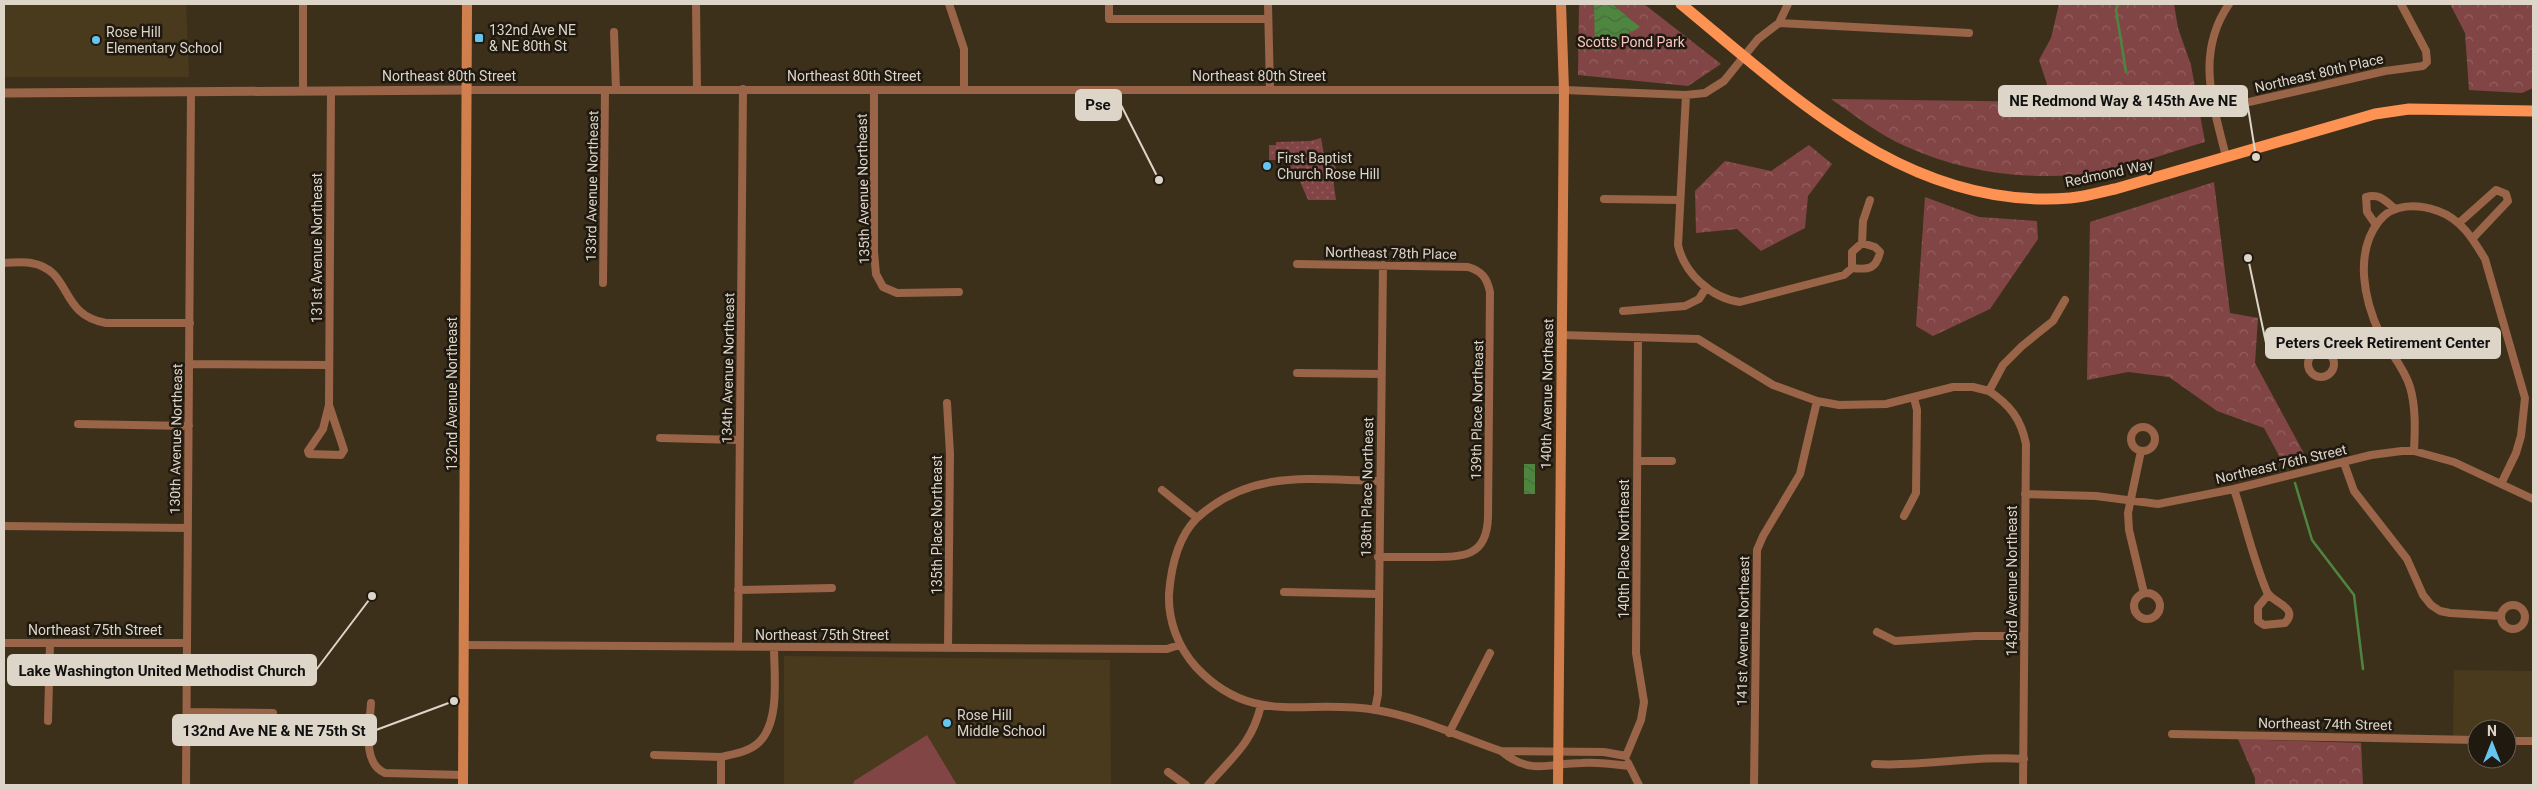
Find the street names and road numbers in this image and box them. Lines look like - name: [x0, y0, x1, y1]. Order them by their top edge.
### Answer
- street label: Northeast 80th Place: [2253, 50, 2385, 96]
- street label: Northeast 80th Street: [382, 68, 516, 84]
- street label: Northeast 80th Street: [787, 68, 921, 84]
- street label: Northeast 80th Street: [1192, 68, 1326, 84]
- street label: 133rd Avenue Northeast: [583, 110, 601, 262]
- street label: 135th Avenue Northeast: [854, 113, 872, 265]
- street label: Redmond Way: [2063, 156, 2155, 190]
- street label: 131st Avenue Northeast: [309, 172, 325, 323]
- street label: Northeast 78th Place: [1325, 244, 1457, 262]
- street label: 134th Avenue Northeast: [719, 292, 737, 444]
- street label: 132nd Avenue Northeast: [444, 317, 460, 471]
- street label: 140th Avenue Northeast: [1538, 318, 1556, 470]
- street label: 139th Place Northeast: [1468, 340, 1486, 480]
- street label: 130th Avenue Northeast: [167, 363, 185, 515]
- street label: 138th Place Northeast: [1358, 417, 1376, 557]
- street label: Northeast 76th Street: [2214, 441, 2349, 487]
- street label: 135th Place Northeast: [929, 455, 945, 595]
- street label: 140th Place Northeast: [1616, 479, 1632, 619]
- street label: 143rd Avenue Northeast: [2004, 505, 2020, 657]
- street label: 141st Avenue Northeast: [1734, 555, 1752, 706]
- street label: Northeast 75th Street: [28, 622, 162, 638]
- street label: Northeast 75th Street: [755, 627, 889, 643]
- street label: Northeast 74th Street: [2258, 715, 2393, 733]

